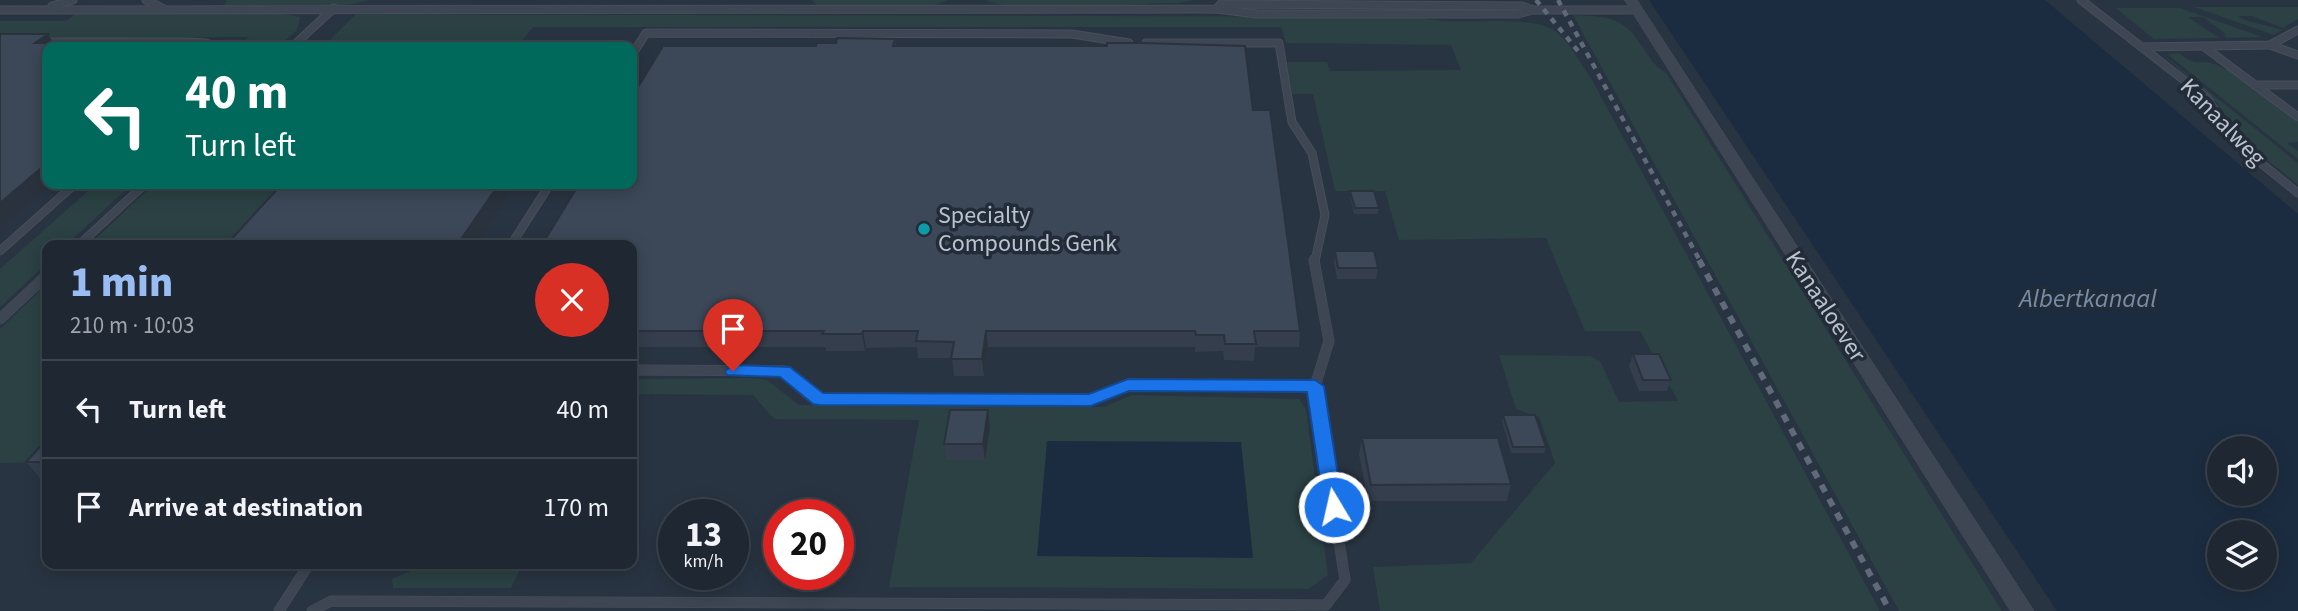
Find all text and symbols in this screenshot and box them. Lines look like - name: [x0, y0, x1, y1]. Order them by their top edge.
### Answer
- text: 40 m: [185, 58, 289, 128]
- icon: left: [70, 70, 161, 161]
- street label: Kanaalweg: [2172, 70, 2274, 174]
- text: Turn left: [185, 123, 296, 169]
- place label: Specialty Compounds Genk: [938, 198, 1117, 261]
- marker: Specialty Compounds Genk: [916, 221, 932, 237]
- street label: Kanaaloever: [1777, 244, 1875, 369]
- text: 1 min: [70, 253, 173, 313]
- button: close: [535, 263, 609, 337]
- water label: Albertkanaal: [2017, 280, 2157, 317]
- pin: [703, 299, 763, 371]
- text: 210 m · 10:03: [70, 309, 194, 342]
- icon: arrive: [714, 310, 752, 348]
- icon: left: [70, 390, 108, 428]
- text: Turn left: [129, 391, 226, 428]
- text: 40 m: [556, 391, 609, 428]
- map controls: [2207, 436, 2277, 590]
- button: sound: [2207, 436, 2277, 506]
- position arrow: [1297, 470, 1371, 544]
- icon: arrive: [70, 488, 108, 526]
- text: Arrive at destination: [129, 489, 363, 526]
- text: 170 m: [543, 489, 609, 526]
- speed limit sign: 20: [763, 499, 854, 590]
- text: 13: [685, 510, 722, 560]
- button: layers: [2207, 520, 2277, 590]
- text: km/h: [684, 549, 723, 574]

